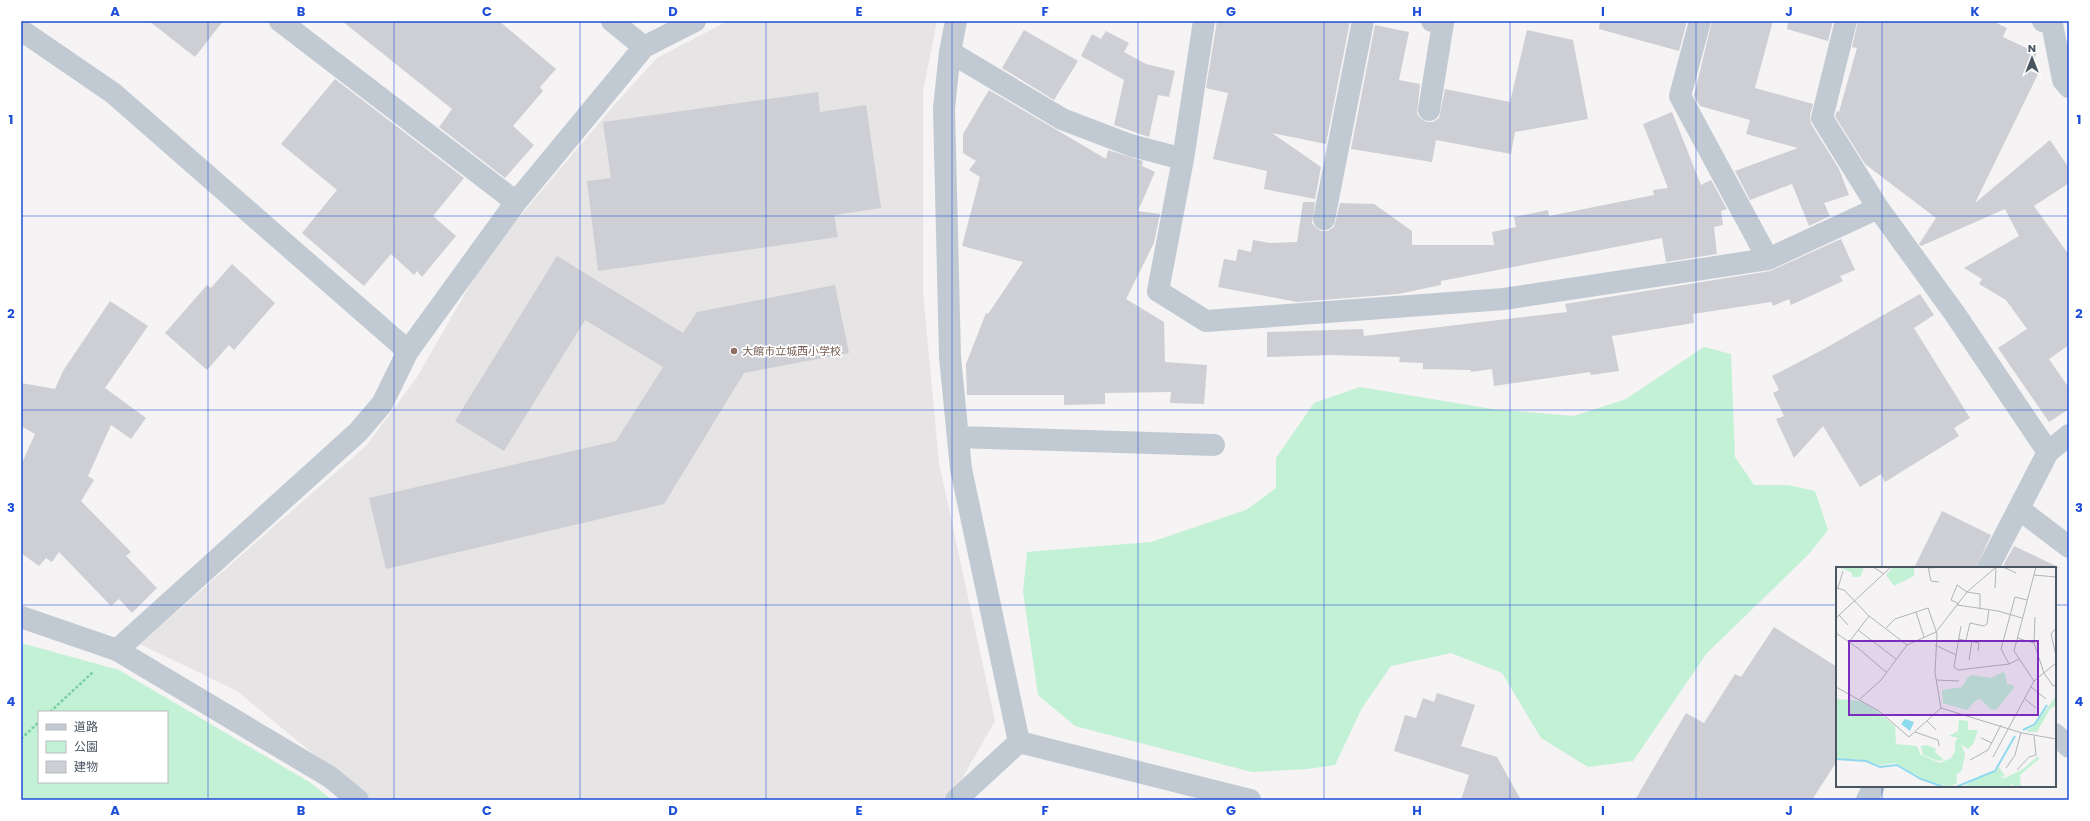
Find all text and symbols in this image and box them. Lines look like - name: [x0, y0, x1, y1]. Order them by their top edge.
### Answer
- text: A: [110, 2, 120, 21]
- text: B: [297, 2, 306, 21]
- text: C: [482, 2, 492, 21]
- text: D: [668, 2, 678, 21]
- text: E: [855, 2, 863, 21]
- text: F: [1041, 2, 1049, 21]
- text: G: [1226, 2, 1236, 21]
- text: H: [1412, 2, 1422, 21]
- text: I: [1601, 2, 1605, 21]
- text: J: [1785, 2, 1793, 21]
- text: K: [1970, 2, 1980, 21]
- north arrow: [2012, 38, 2052, 78]
- text: N: [2028, 40, 2036, 56]
- text: 1: [9, 110, 13, 129]
- text: 1: [2077, 110, 2081, 129]
- text: 2: [7, 304, 15, 323]
- text: 2: [2075, 304, 2083, 323]
- place label: 大館市立城西小学校: [742, 343, 841, 359]
- marker: 大館市立城西小学校: [729, 346, 739, 356]
- text: 3: [7, 498, 15, 517]
- text: 3: [2075, 498, 2083, 517]
- inset map: [1836, 567, 2056, 787]
- text: 4: [7, 692, 16, 711]
- text: 4: [2075, 692, 2084, 711]
- legend: [38, 711, 168, 783]
- text: 道路: [74, 718, 98, 735]
- text: 公園: [74, 738, 98, 755]
- text: 建物: [74, 758, 98, 775]
- text: A: [110, 801, 120, 820]
- text: B: [297, 801, 306, 820]
- text: C: [482, 801, 492, 820]
- text: D: [668, 801, 678, 820]
- text: E: [855, 801, 863, 820]
- text: F: [1041, 801, 1049, 820]
- text: G: [1226, 801, 1236, 820]
- text: H: [1412, 801, 1422, 820]
- text: I: [1601, 801, 1605, 820]
- text: J: [1785, 801, 1793, 820]
- text: K: [1970, 801, 1980, 820]

